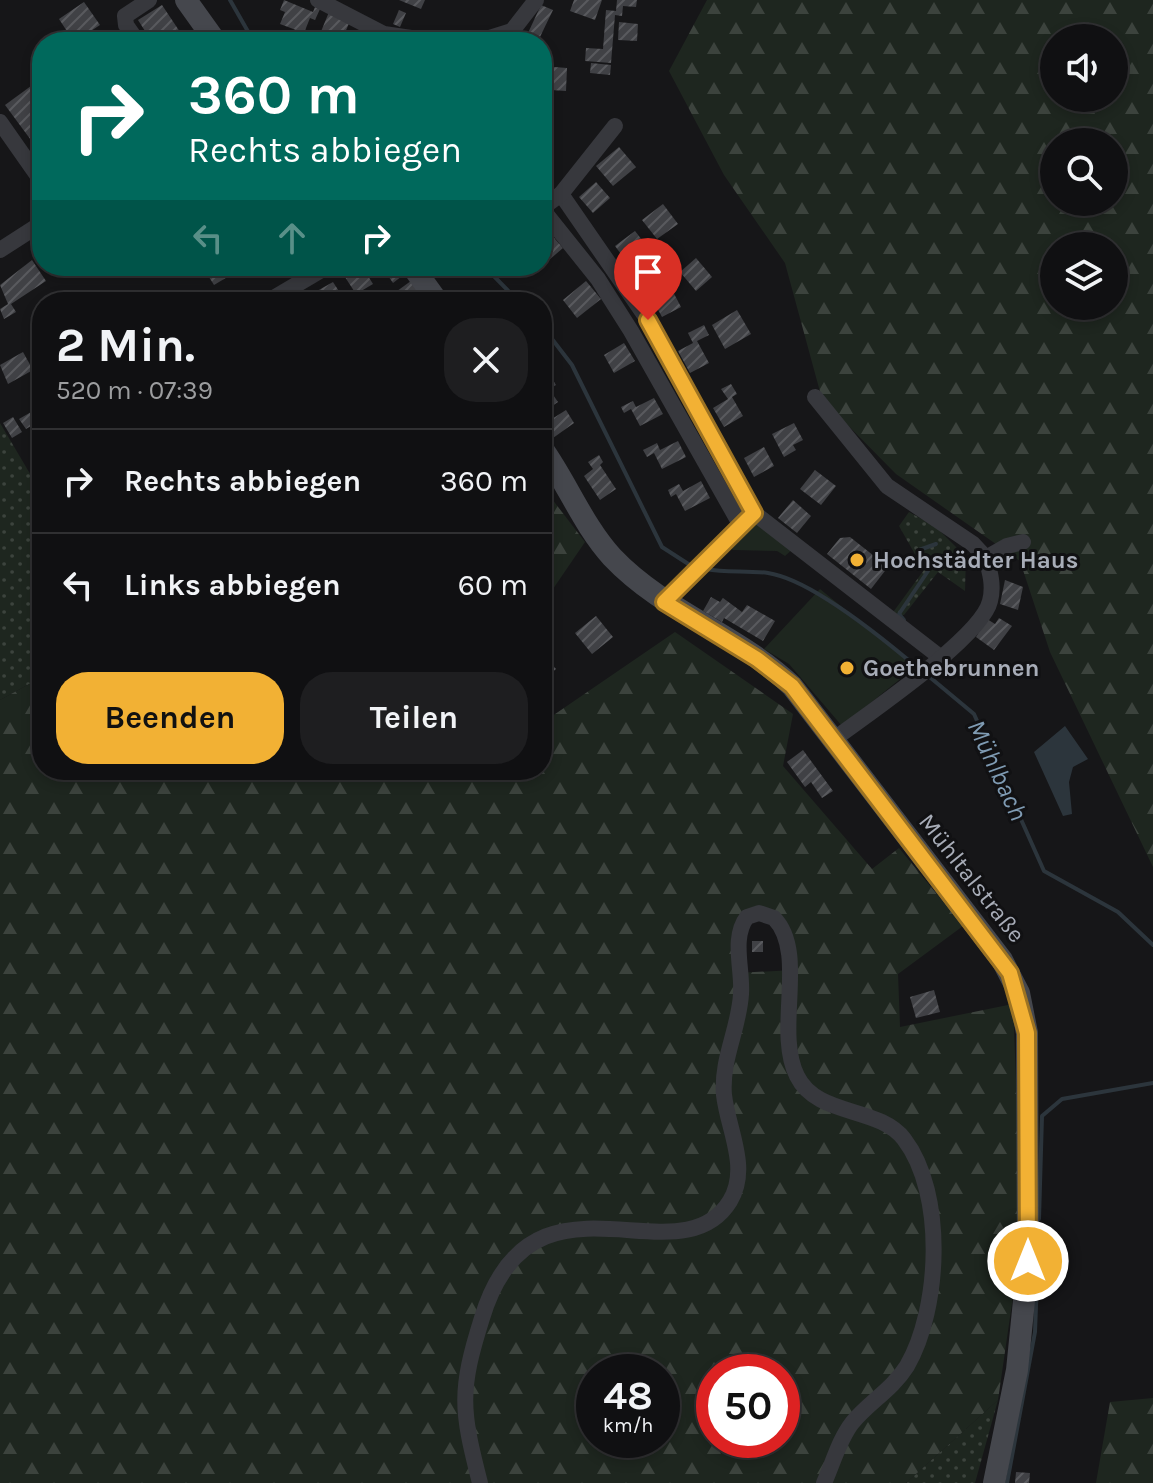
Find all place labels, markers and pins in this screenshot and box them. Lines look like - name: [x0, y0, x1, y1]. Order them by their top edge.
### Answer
- pin: [614, 238, 682, 320]
- place label: Hochstädter Haus: [873, 546, 1078, 574]
- marker: Hochstädter Haus: [848, 551, 866, 569]
- place label: Goethebrunnen: [863, 654, 1039, 682]
- marker: Goethebrunnen: [838, 659, 856, 677]

